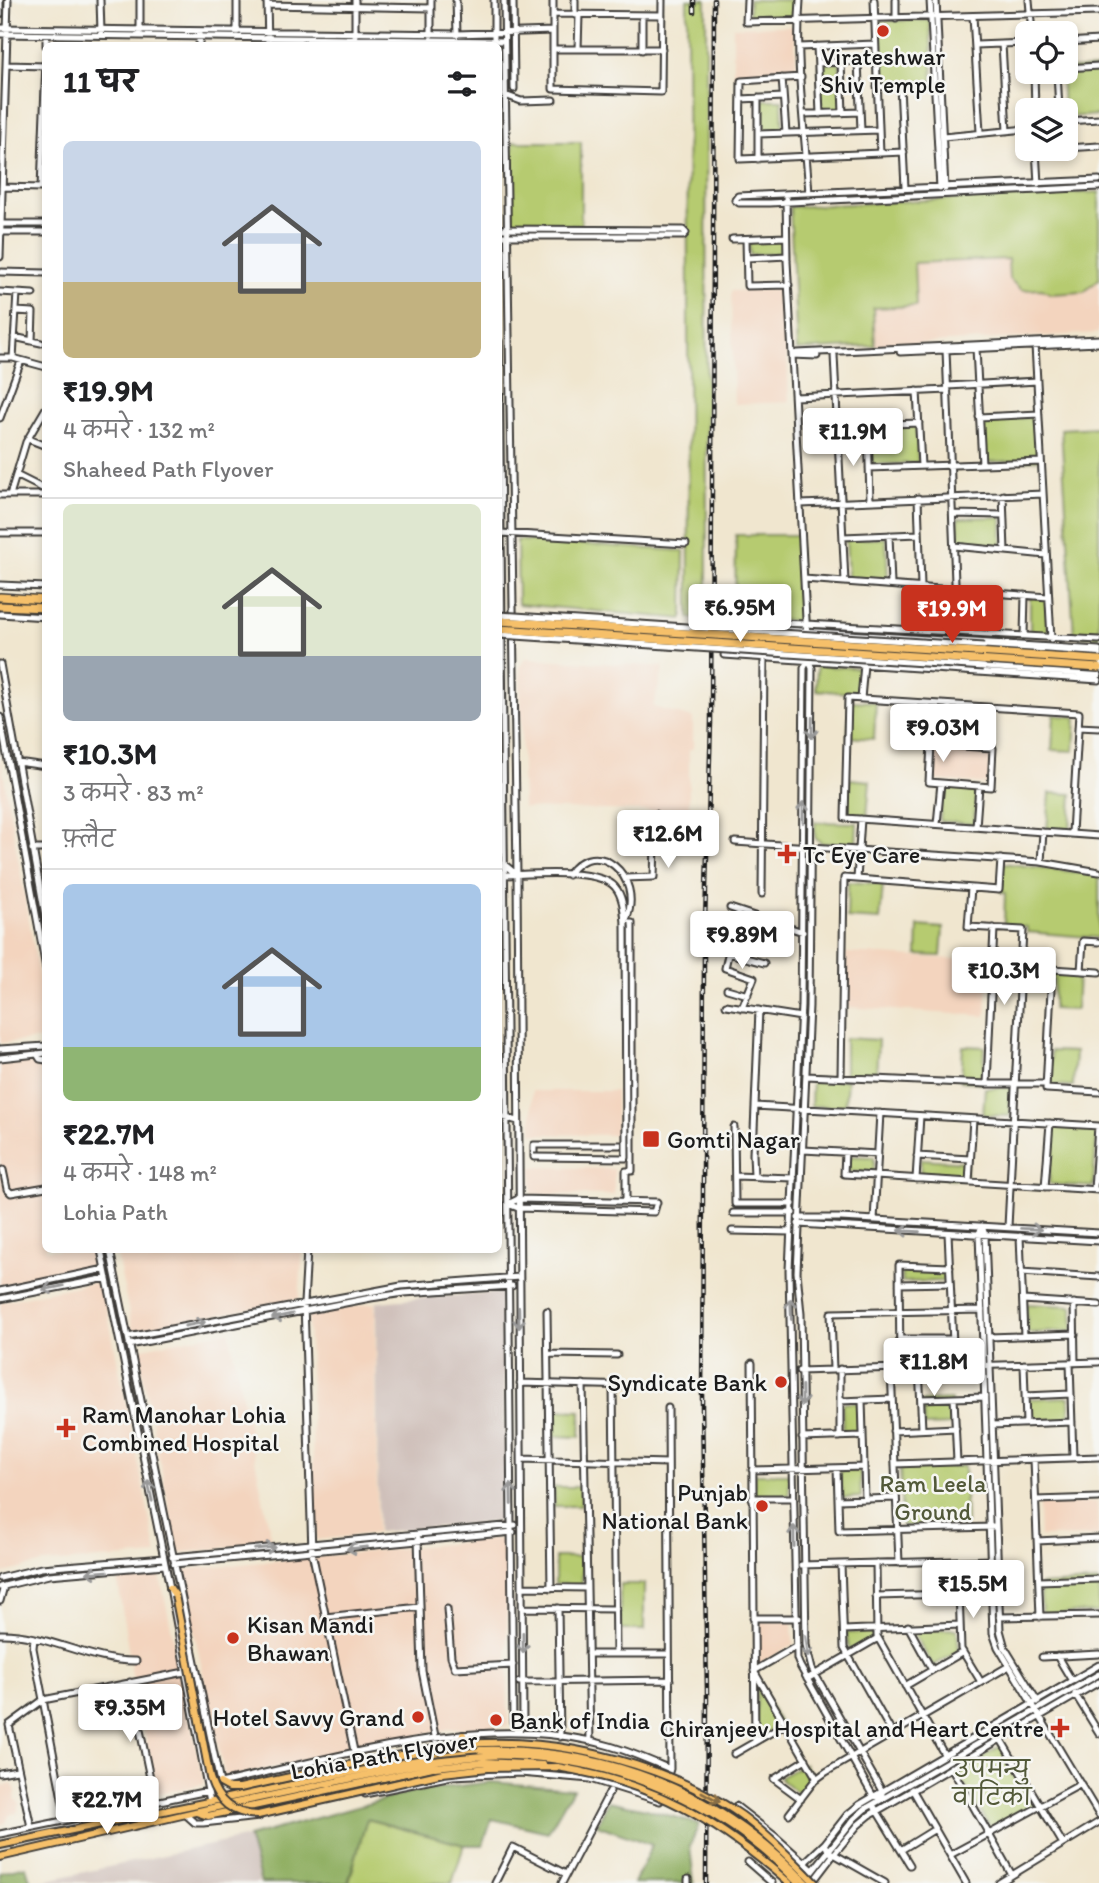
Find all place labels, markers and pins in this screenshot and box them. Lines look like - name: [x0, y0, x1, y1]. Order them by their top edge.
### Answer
- marker: Virateshwar Shiv Temple: [875, 23, 891, 39]
- place label: Virateshwar Shiv Temple: [820, 42, 946, 99]
- pin: ₹11.9M: [796, 408, 910, 468]
- pin: ₹6.95M: [683, 584, 797, 644]
- pin: ₹19.9M: [895, 586, 1009, 645]
- pin: ₹9.03M: [886, 704, 1000, 764]
- pin: ₹12.6M: [611, 810, 725, 870]
- place label: Tc Eye Care: [803, 840, 920, 869]
- marker: Tc Eye Care: [777, 844, 797, 864]
- pin: ₹9.89M: [685, 912, 799, 971]
- pin: ₹10.3M: [947, 948, 1061, 1007]
- place label: Gomti Nagar: [667, 1125, 800, 1154]
- marker: Gomti Nagar: [641, 1129, 661, 1149]
- pin: ₹11.8M: [877, 1338, 991, 1398]
- place label: Syndicate Bank: [607, 1368, 768, 1397]
- marker: Syndicate Bank: [773, 1374, 789, 1390]
- place label: Ram Manohar Lohia Combined Hospital: [82, 1400, 287, 1457]
- marker: Ram Manohar Lohia Combined Hospital: [56, 1418, 76, 1438]
- place label: Punjab National Bank: [601, 1478, 748, 1535]
- marker: Punjab National Bank: [754, 1498, 770, 1514]
- pin: ₹15.5M: [916, 1560, 1030, 1620]
- place label: Kisan Mandi Bhawan: [247, 1610, 374, 1667]
- marker: Kisan Mandi Bhawan: [225, 1630, 241, 1646]
- pin: ₹9.35M: [73, 1684, 187, 1744]
- place label: Hotel Savvy Grand: [213, 1703, 404, 1732]
- place label: Bank of India: [510, 1706, 650, 1735]
- marker: Hotel Savvy Grand: [410, 1709, 426, 1725]
- marker: Bank of India: [488, 1712, 504, 1728]
- place label: Chiranjeev Hospital and Heart Centre: [660, 1714, 1044, 1743]
- marker: Chiranjeev Hospital and Heart Centre: [1050, 1718, 1070, 1738]
- pin: ₹22.7M: [50, 1776, 164, 1836]

